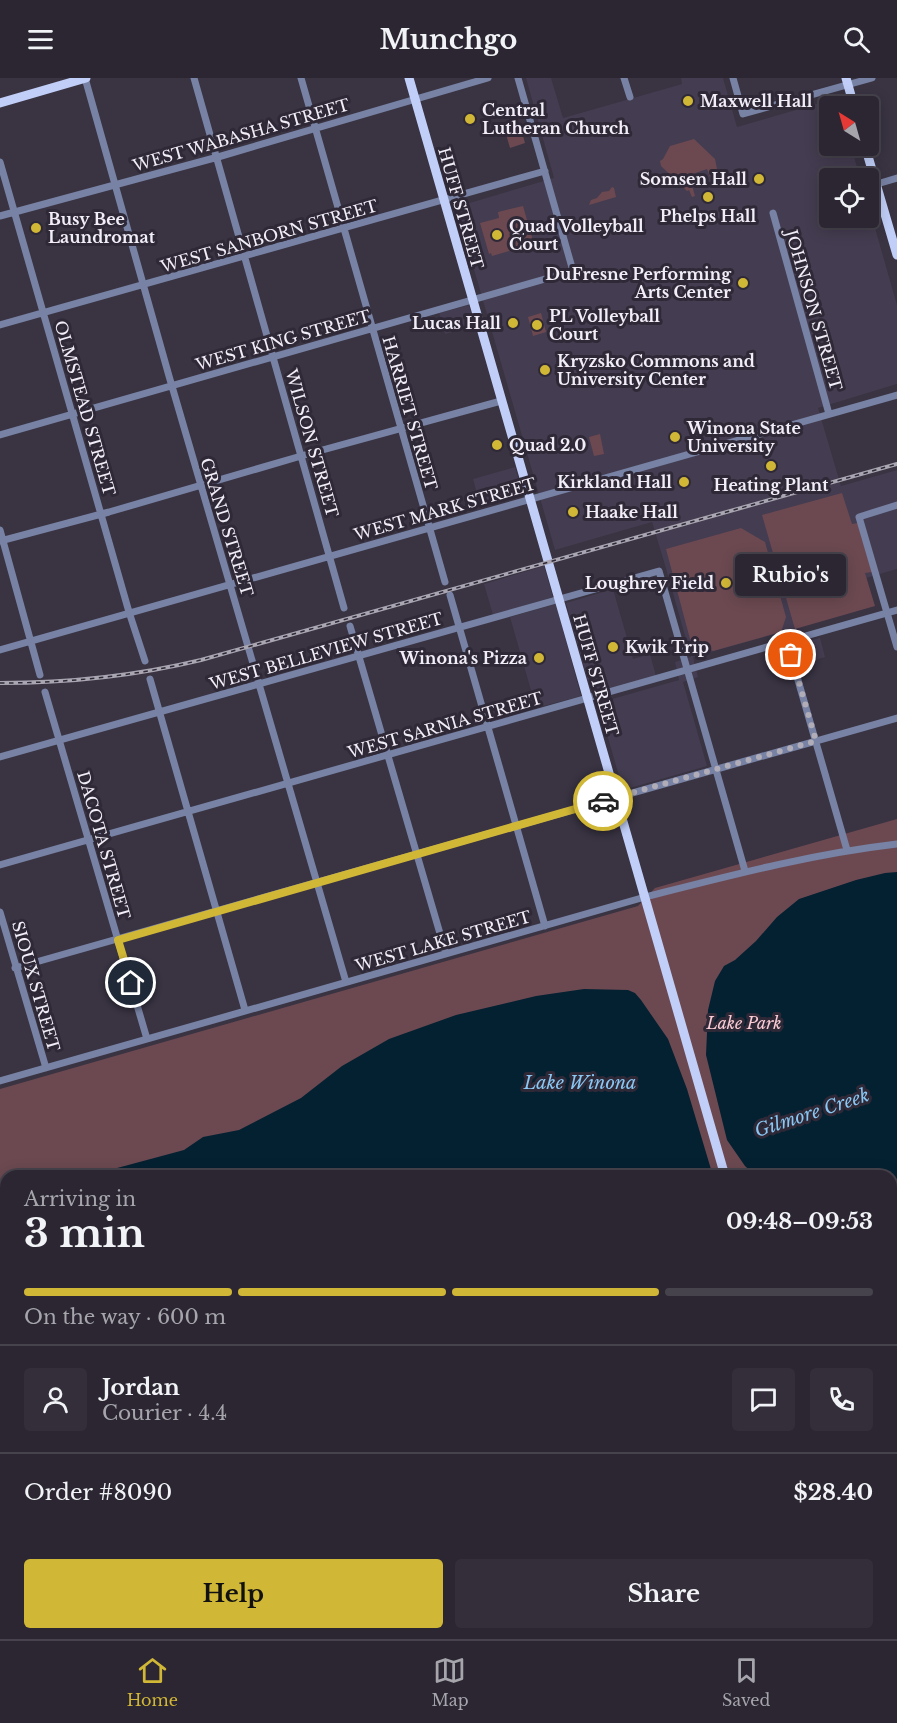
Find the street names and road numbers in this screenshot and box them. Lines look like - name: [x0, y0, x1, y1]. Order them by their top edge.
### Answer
- street label: WEST WABASHA STREET: [129, 94, 352, 176]
- street label: HUFF STREET: [434, 145, 488, 271]
- street label: WEST SANBORN STREET: [157, 195, 380, 277]
- street label: JOHNSON STREET: [781, 225, 847, 393]
- street label: WEST KING STREET: [192, 305, 373, 375]
- street label: OLMSTEAD STREET: [50, 318, 120, 498]
- street label: HARRIET STREET: [378, 334, 442, 492]
- street label: WILSON STREET: [281, 366, 343, 519]
- street label: GRAND STREET: [196, 455, 258, 599]
- street label: WEST MARK STREET: [351, 473, 538, 545]
- street label: WEST BELLEVIEW STREET: [206, 608, 445, 694]
- street label: HUFF STREET: [569, 612, 623, 738]
- street label: WEST SARNIA STREET: [344, 688, 545, 763]
- street label: DACOTA STREET: [73, 769, 135, 922]
- street label: WEST LAKE STREET: [352, 906, 533, 976]
- street label: SIOUX STREET: [8, 919, 64, 1054]

